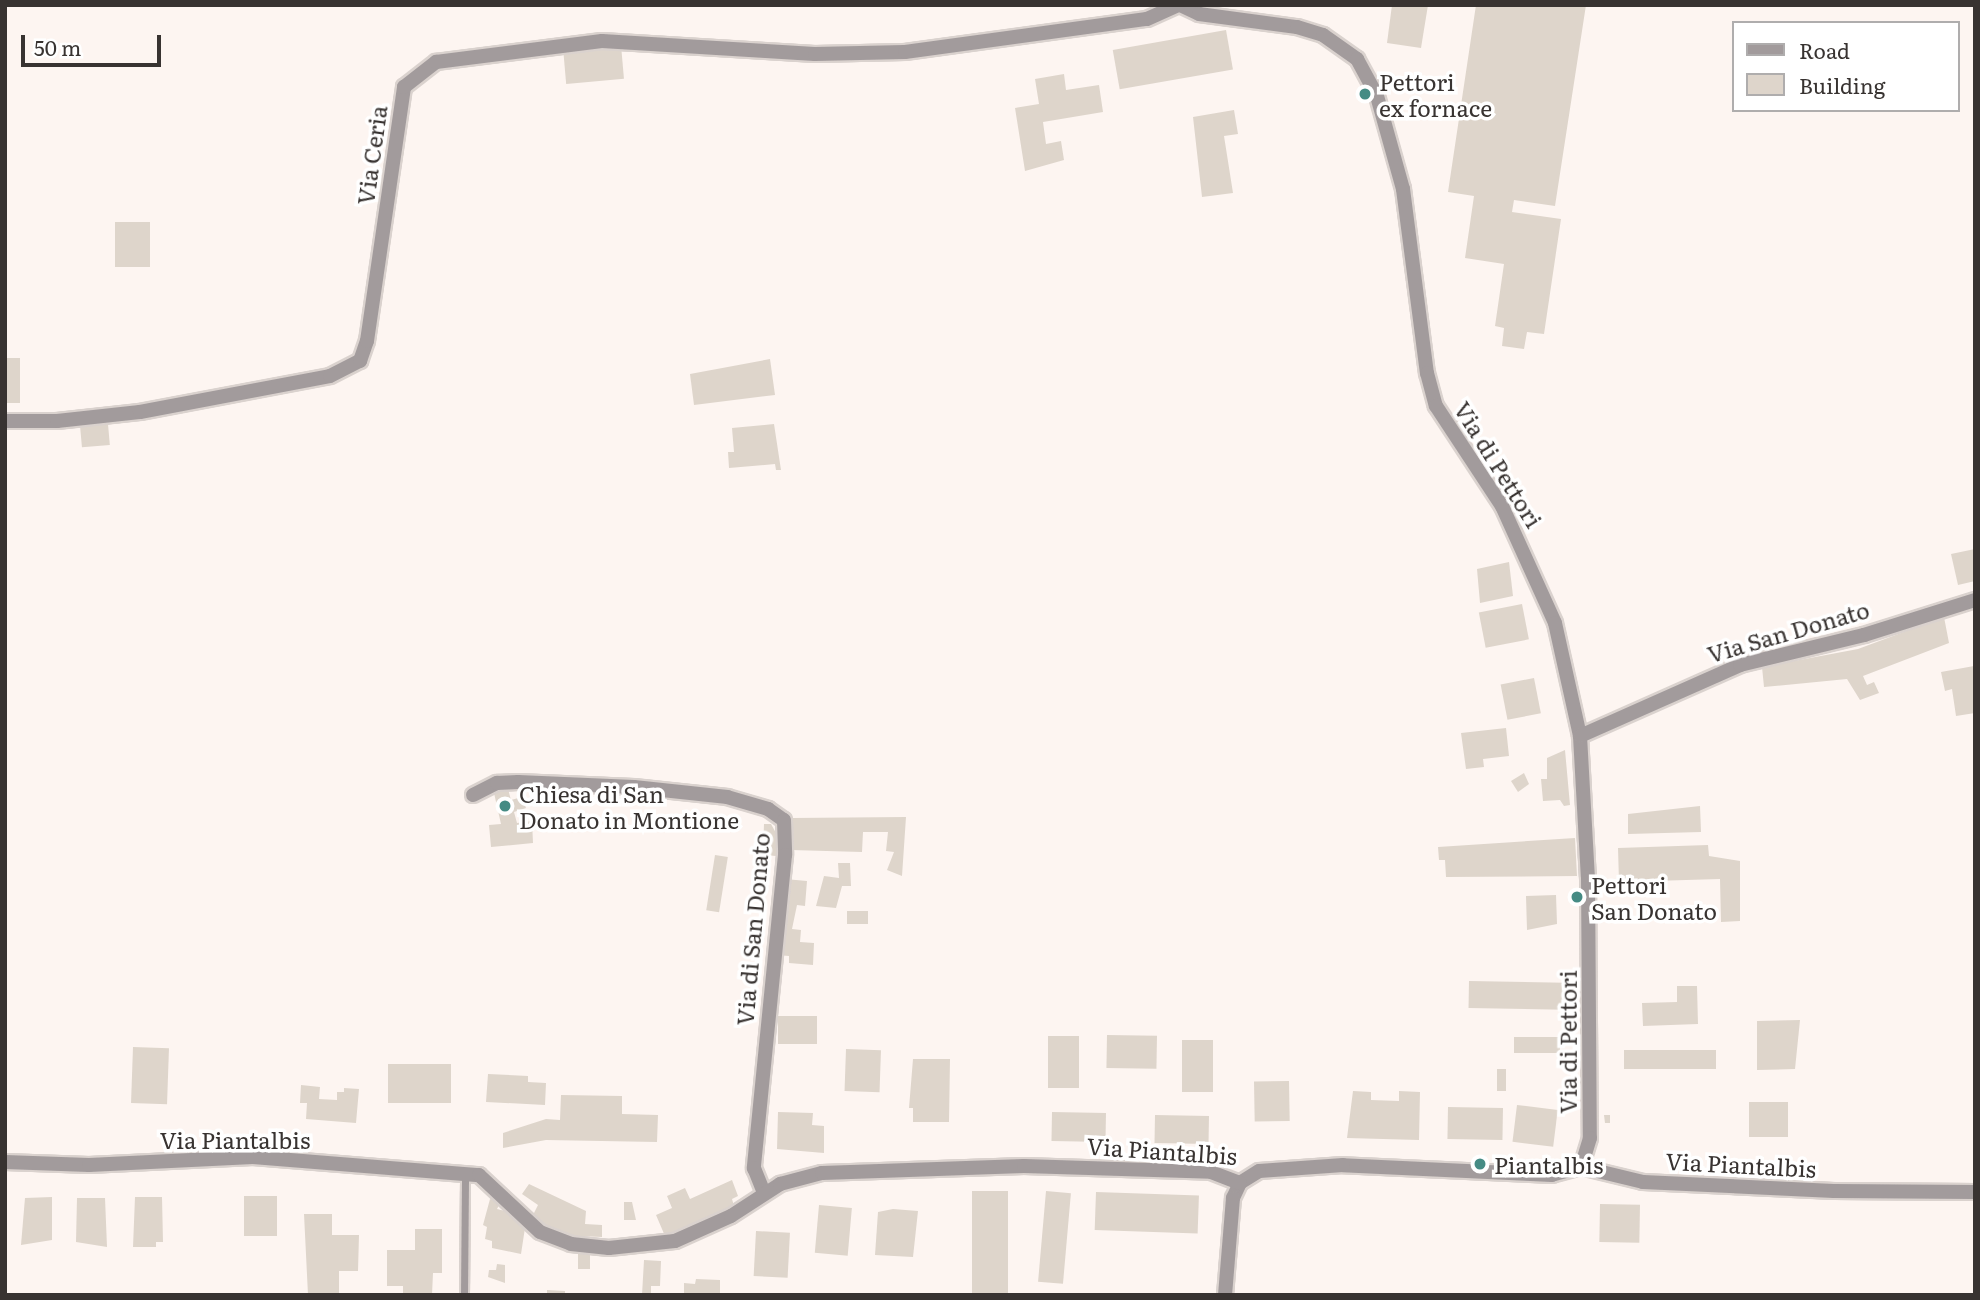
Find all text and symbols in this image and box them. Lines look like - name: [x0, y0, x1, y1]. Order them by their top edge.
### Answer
- scale bar: [24, 21, 164, 65]
- legend: [1731, 21, 1959, 112]
- text: 50 m: [34, 31, 81, 62]
- text: Road: [1799, 34, 1850, 65]
- place label: Pettori ex fornace: [1379, 67, 1492, 121]
- text: Building: [1799, 69, 1885, 100]
- marker: Pettori ex fornace: [1357, 86, 1373, 102]
- street label: Via Ceria: [350, 104, 392, 206]
- street label: Via di Pettori: [1449, 396, 1549, 532]
- street label: Via San Donato: [1704, 595, 1872, 667]
- place label: Chiesa di San Donato in Montione: [519, 779, 739, 833]
- marker: Chiesa di San Donato in Montione: [497, 798, 513, 814]
- street label: Via di San Donato: [730, 831, 774, 1027]
- place label: Pettori San Donato: [1591, 870, 1717, 924]
- marker: Pettori San Donato: [1569, 889, 1585, 905]
- street label: Via di Pettori: [1553, 970, 1581, 1114]
- street label: Via Piantalbis: [160, 1125, 310, 1153]
- street label: Via Piantalbis: [1086, 1131, 1238, 1169]
- street label: Via Piantalbis: [1665, 1146, 1817, 1182]
- place label: Piantalbis: [1494, 1150, 1603, 1178]
- marker: Piantalbis: [1472, 1156, 1488, 1172]

